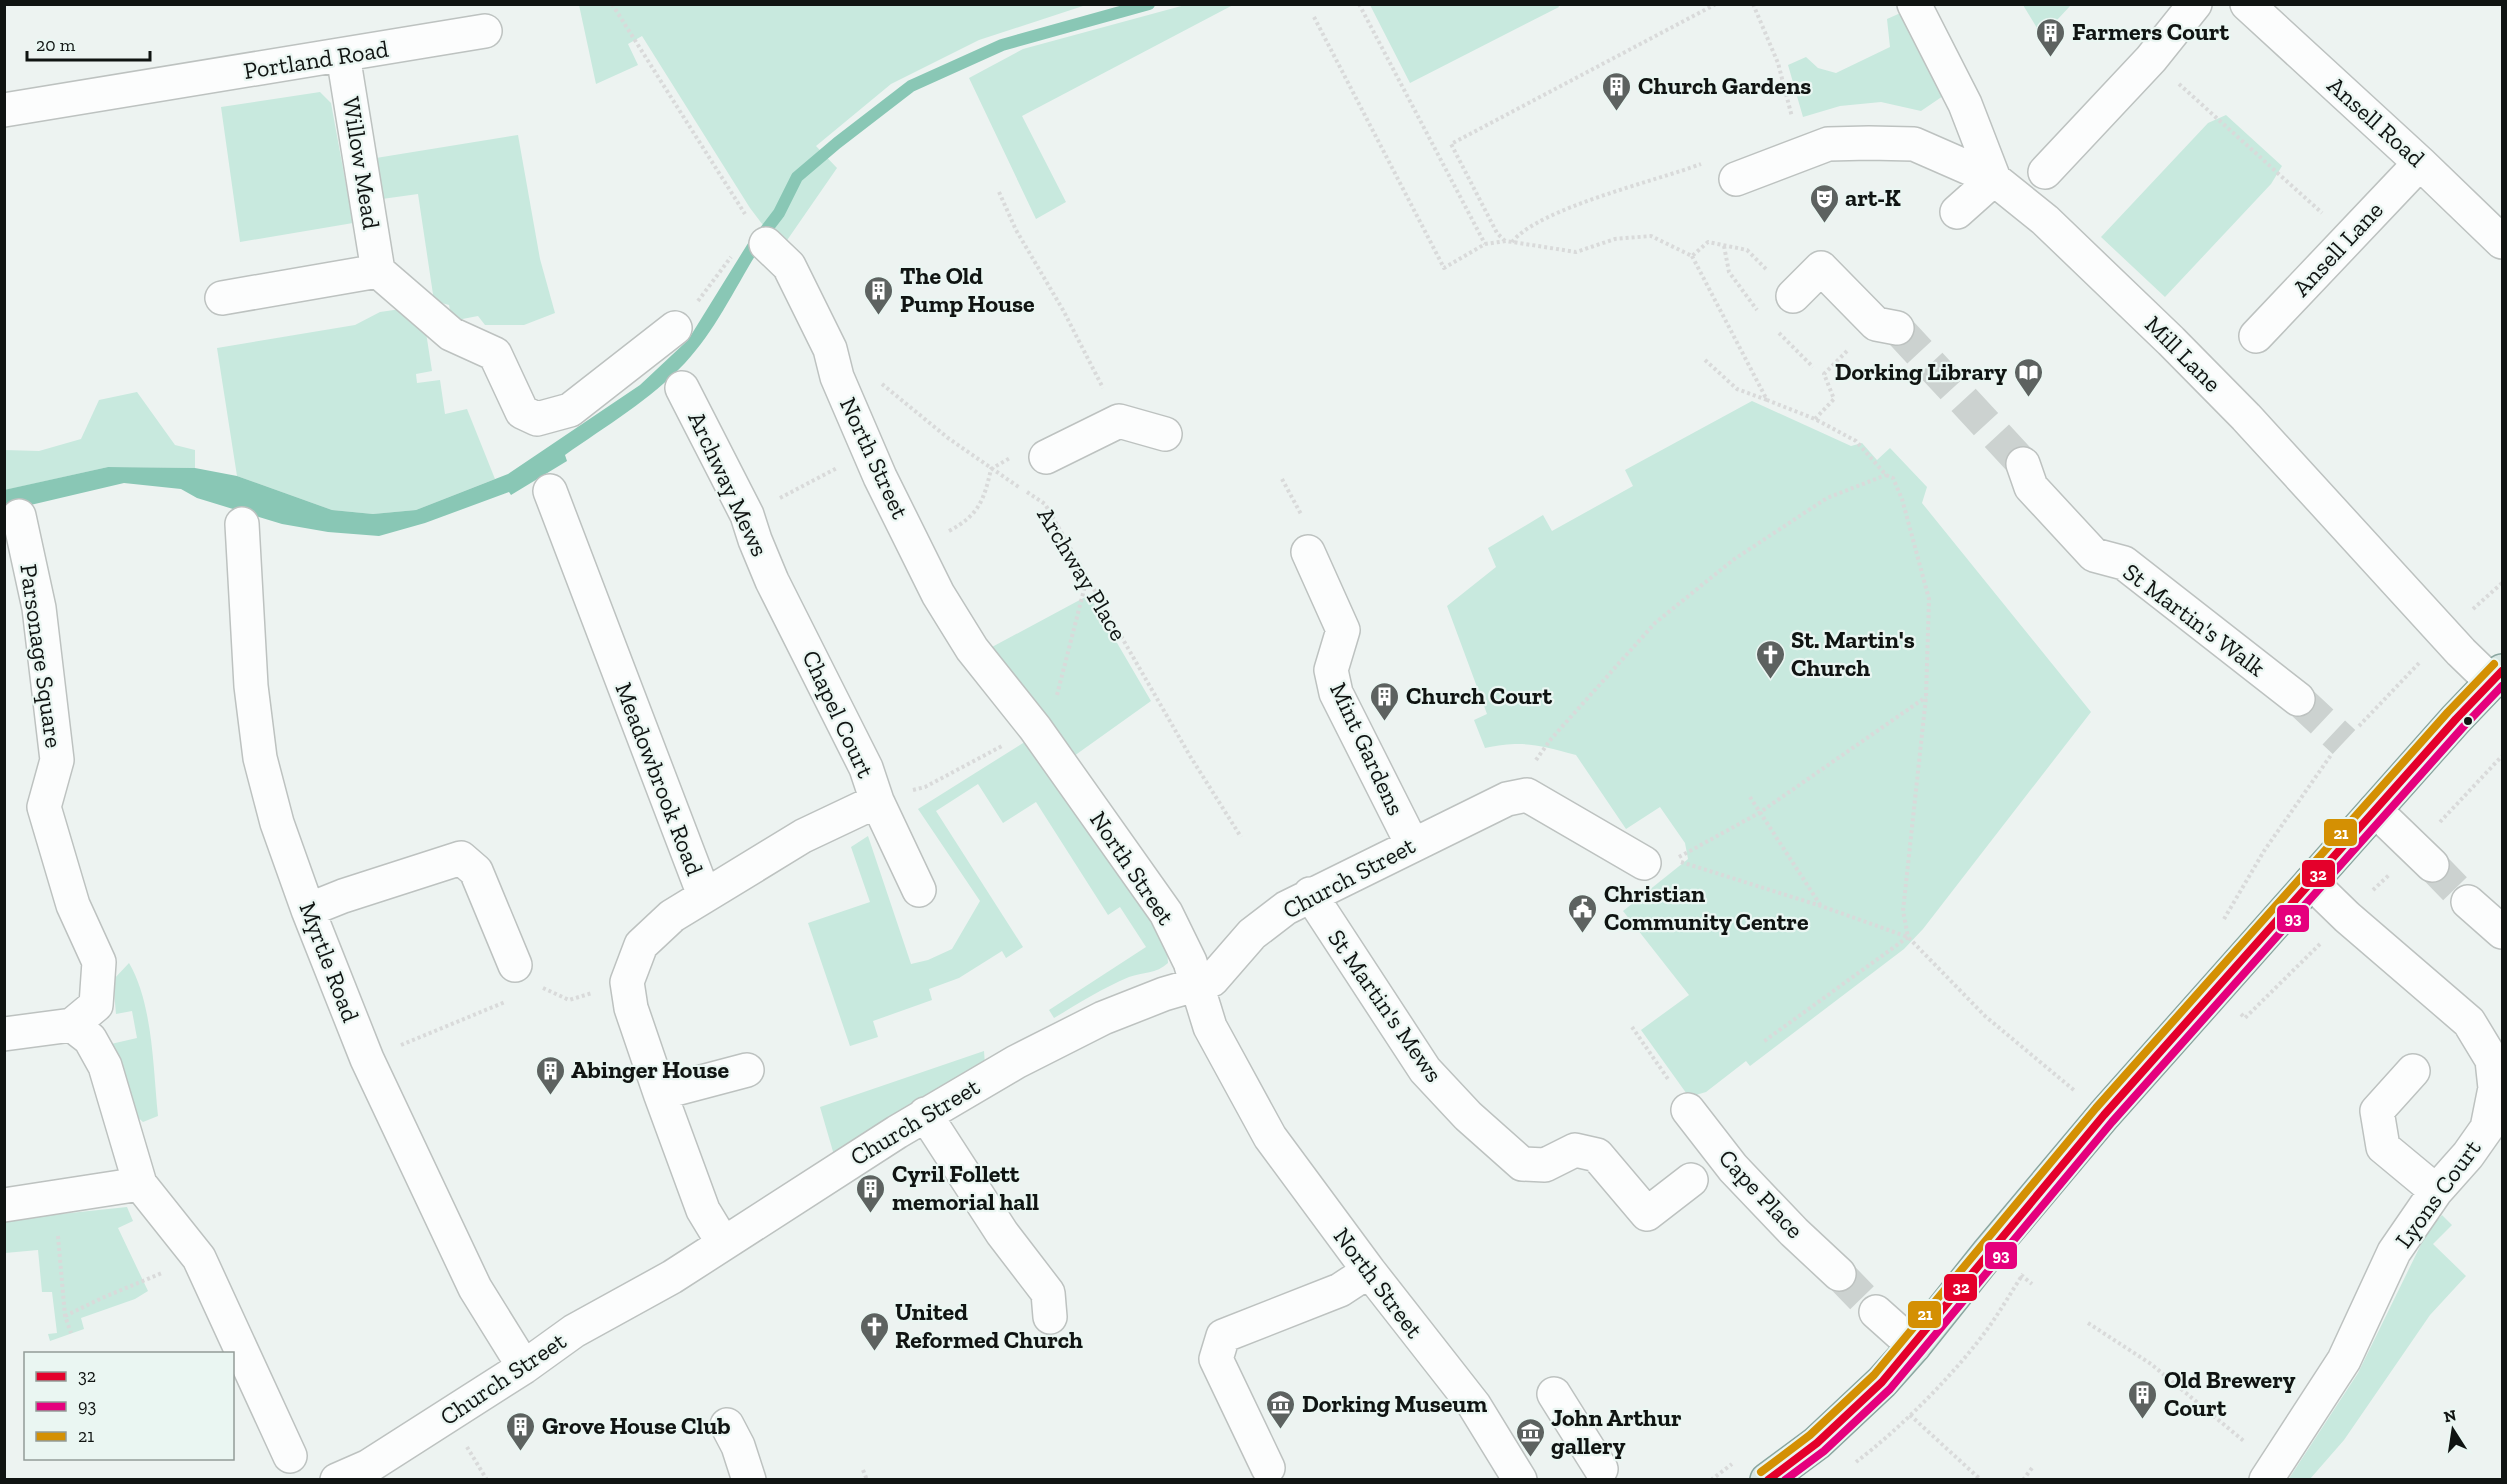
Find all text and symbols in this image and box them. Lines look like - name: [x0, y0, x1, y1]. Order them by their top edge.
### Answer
- building icon: Farmers Court: [2035, 16, 2067, 58]
- place label: Farmers Court: [2072, 17, 2229, 46]
- scale bar: [27, 24, 150, 62]
- text: 20 m: [36, 34, 76, 56]
- street label: Portland Road: [241, 34, 391, 85]
- building icon: Church Gardens: [1601, 70, 1633, 112]
- street label: Ansell Road: [2322, 70, 2431, 173]
- place label: Church Gardens: [1638, 71, 1811, 100]
- street label: Willow Mead: [337, 95, 386, 231]
- theatre icon: art-K: [1808, 182, 1840, 224]
- place label: art-K: [1845, 183, 1901, 212]
- street label: Ansell Lane: [2286, 195, 2389, 302]
- place label: The Old Pump House: [900, 261, 1035, 318]
- building icon: The Old Pump House: [863, 274, 895, 316]
- street label: Mill Lane: [2139, 310, 2227, 398]
- library icon: Dorking Library: [2012, 356, 2044, 398]
- place label: Dorking Library: [1835, 357, 2007, 386]
- street label: North Street: [834, 393, 915, 523]
- street label: Archway Mews: [682, 407, 775, 561]
- street label: Archway Place: [1031, 502, 1134, 646]
- street label: St Martin's Walk: [2118, 557, 2271, 683]
- street label: Parsonage Square: [14, 562, 69, 750]
- place label: St. Martin's Church: [1791, 625, 1915, 682]
- church icon: St. Martin's Church: [1754, 638, 1786, 680]
- street label: Chapel Court: [796, 646, 881, 782]
- street label: Meadowbrook Road: [609, 678, 710, 879]
- street label: Mint Gardens: [1324, 678, 1411, 820]
- building icon: Church Court: [1369, 680, 1401, 722]
- place label: Church Court: [1406, 681, 1552, 710]
- unlabelled marker: [2462, 715, 2474, 727]
- street label: North Street: [1084, 806, 1181, 930]
- line badge: 21: [2323, 818, 2358, 847]
- text: 21: [2333, 824, 2349, 843]
- street label: Church Street: [1278, 831, 1420, 925]
- line badge: 32: [2301, 859, 2336, 888]
- text: 32: [2309, 865, 2327, 884]
- place label: Christian Community Centre: [1604, 879, 1809, 936]
- public building icon: Christian Community Centre: [1567, 892, 1599, 934]
- street label: Myrtle Road: [293, 898, 366, 1026]
- line badge: 93: [2276, 904, 2310, 933]
- text: 93: [2284, 909, 2302, 928]
- street label: St Martin's Mews: [1322, 924, 1449, 1088]
- building icon: Abinger House: [534, 1054, 566, 1096]
- place label: Abinger House: [571, 1055, 729, 1084]
- street label: Church Street: [845, 1072, 985, 1171]
- street label: Lyons Court: [2389, 1134, 2487, 1253]
- street label: Cape Place: [1713, 1143, 1810, 1244]
- place label: Cyril Follett memorial hall: [892, 1159, 1039, 1216]
- building icon: Cyril Follett memorial hall: [855, 1172, 887, 1214]
- street label: North Street: [1328, 1222, 1429, 1344]
- line badge: 93: [1984, 1241, 2018, 1270]
- text: 93: [1992, 1246, 2010, 1265]
- line badge: 32: [1943, 1273, 1978, 1302]
- text: 32: [1952, 1278, 1970, 1297]
- place label: United Reformed Church: [895, 1297, 1083, 1354]
- line badge: 21: [1907, 1300, 1942, 1329]
- text: 21: [1917, 1305, 1933, 1324]
- church icon: United Reformed Church: [858, 1310, 890, 1352]
- street label: Church Street: [434, 1326, 571, 1431]
- legend: [24, 1352, 234, 1460]
- text: 32: [78, 1365, 96, 1387]
- place label: Old Brewery Court: [2164, 1365, 2296, 1422]
- building icon: Old Brewery Court: [2127, 1378, 2159, 1420]
- museum icon: Dorking Museum: [1265, 1388, 1297, 1430]
- place label: Dorking Museum: [1302, 1389, 1487, 1418]
- text: 93: [78, 1395, 97, 1417]
- north arrow: [2423, 1400, 2483, 1460]
- place label: John Arthur gallery: [1551, 1403, 1682, 1460]
- text: N: [2442, 1405, 2458, 1426]
- building icon: Grove House Club: [505, 1410, 537, 1452]
- place label: Grove House Club: [542, 1411, 731, 1440]
- museum icon: John Arthur gallery: [1514, 1416, 1546, 1458]
- text: 21: [78, 1425, 94, 1447]

